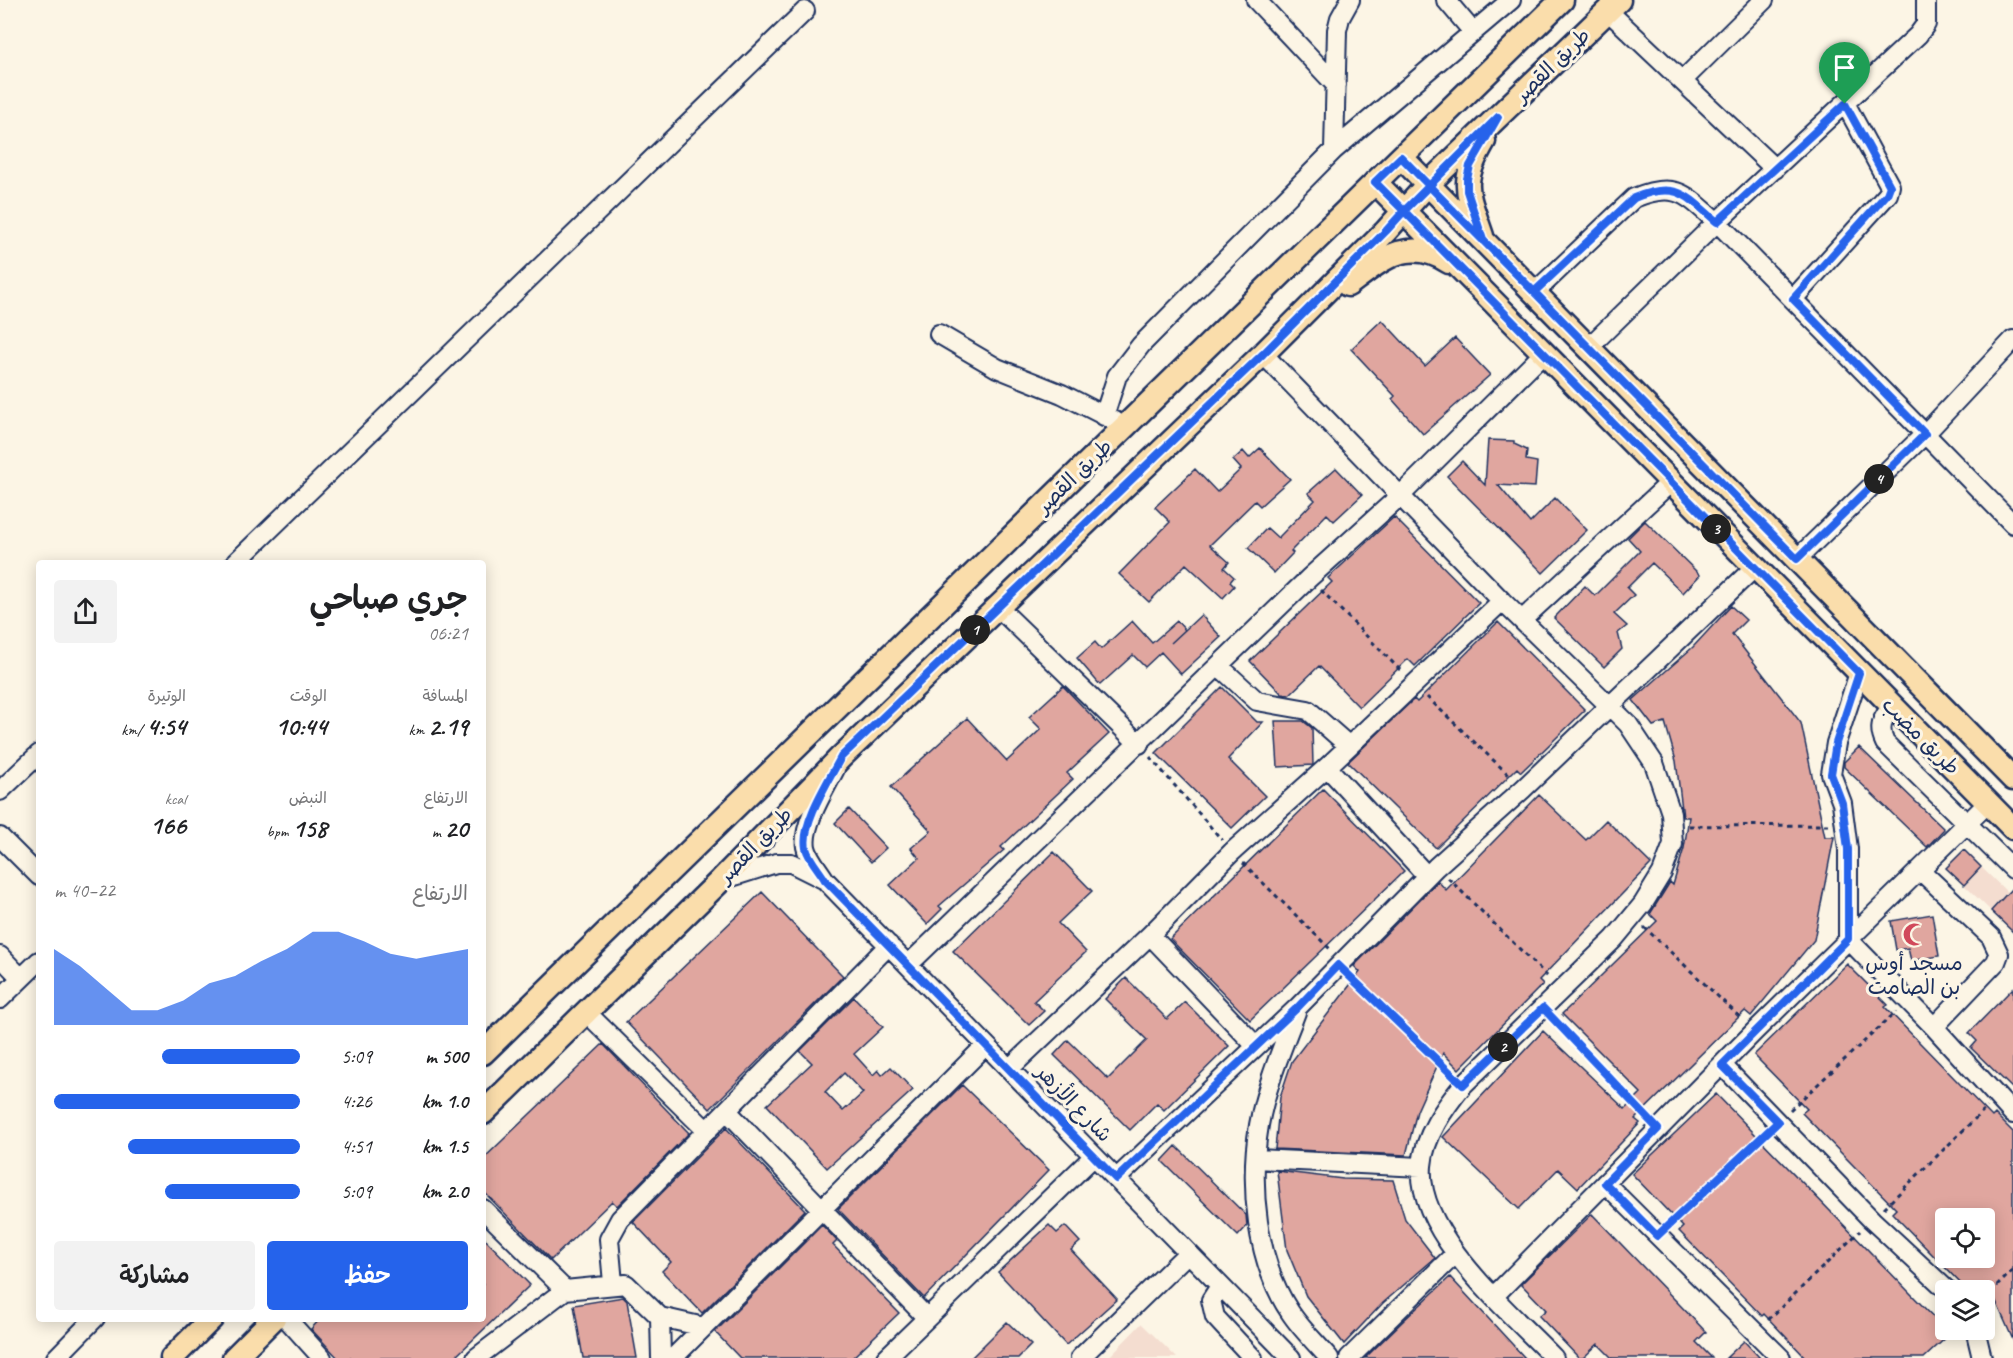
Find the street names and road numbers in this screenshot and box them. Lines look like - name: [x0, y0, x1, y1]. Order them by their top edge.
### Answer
- street label: طريق القصر: [1507, 22, 1596, 109]
- street label: طريق القصر: [1029, 433, 1118, 520]
- street label: طريق مضب: [1877, 692, 1965, 780]
- street label: طريق القصر: [711, 801, 798, 890]
- street label: شارع الأزهر: [1028, 1056, 1118, 1149]

